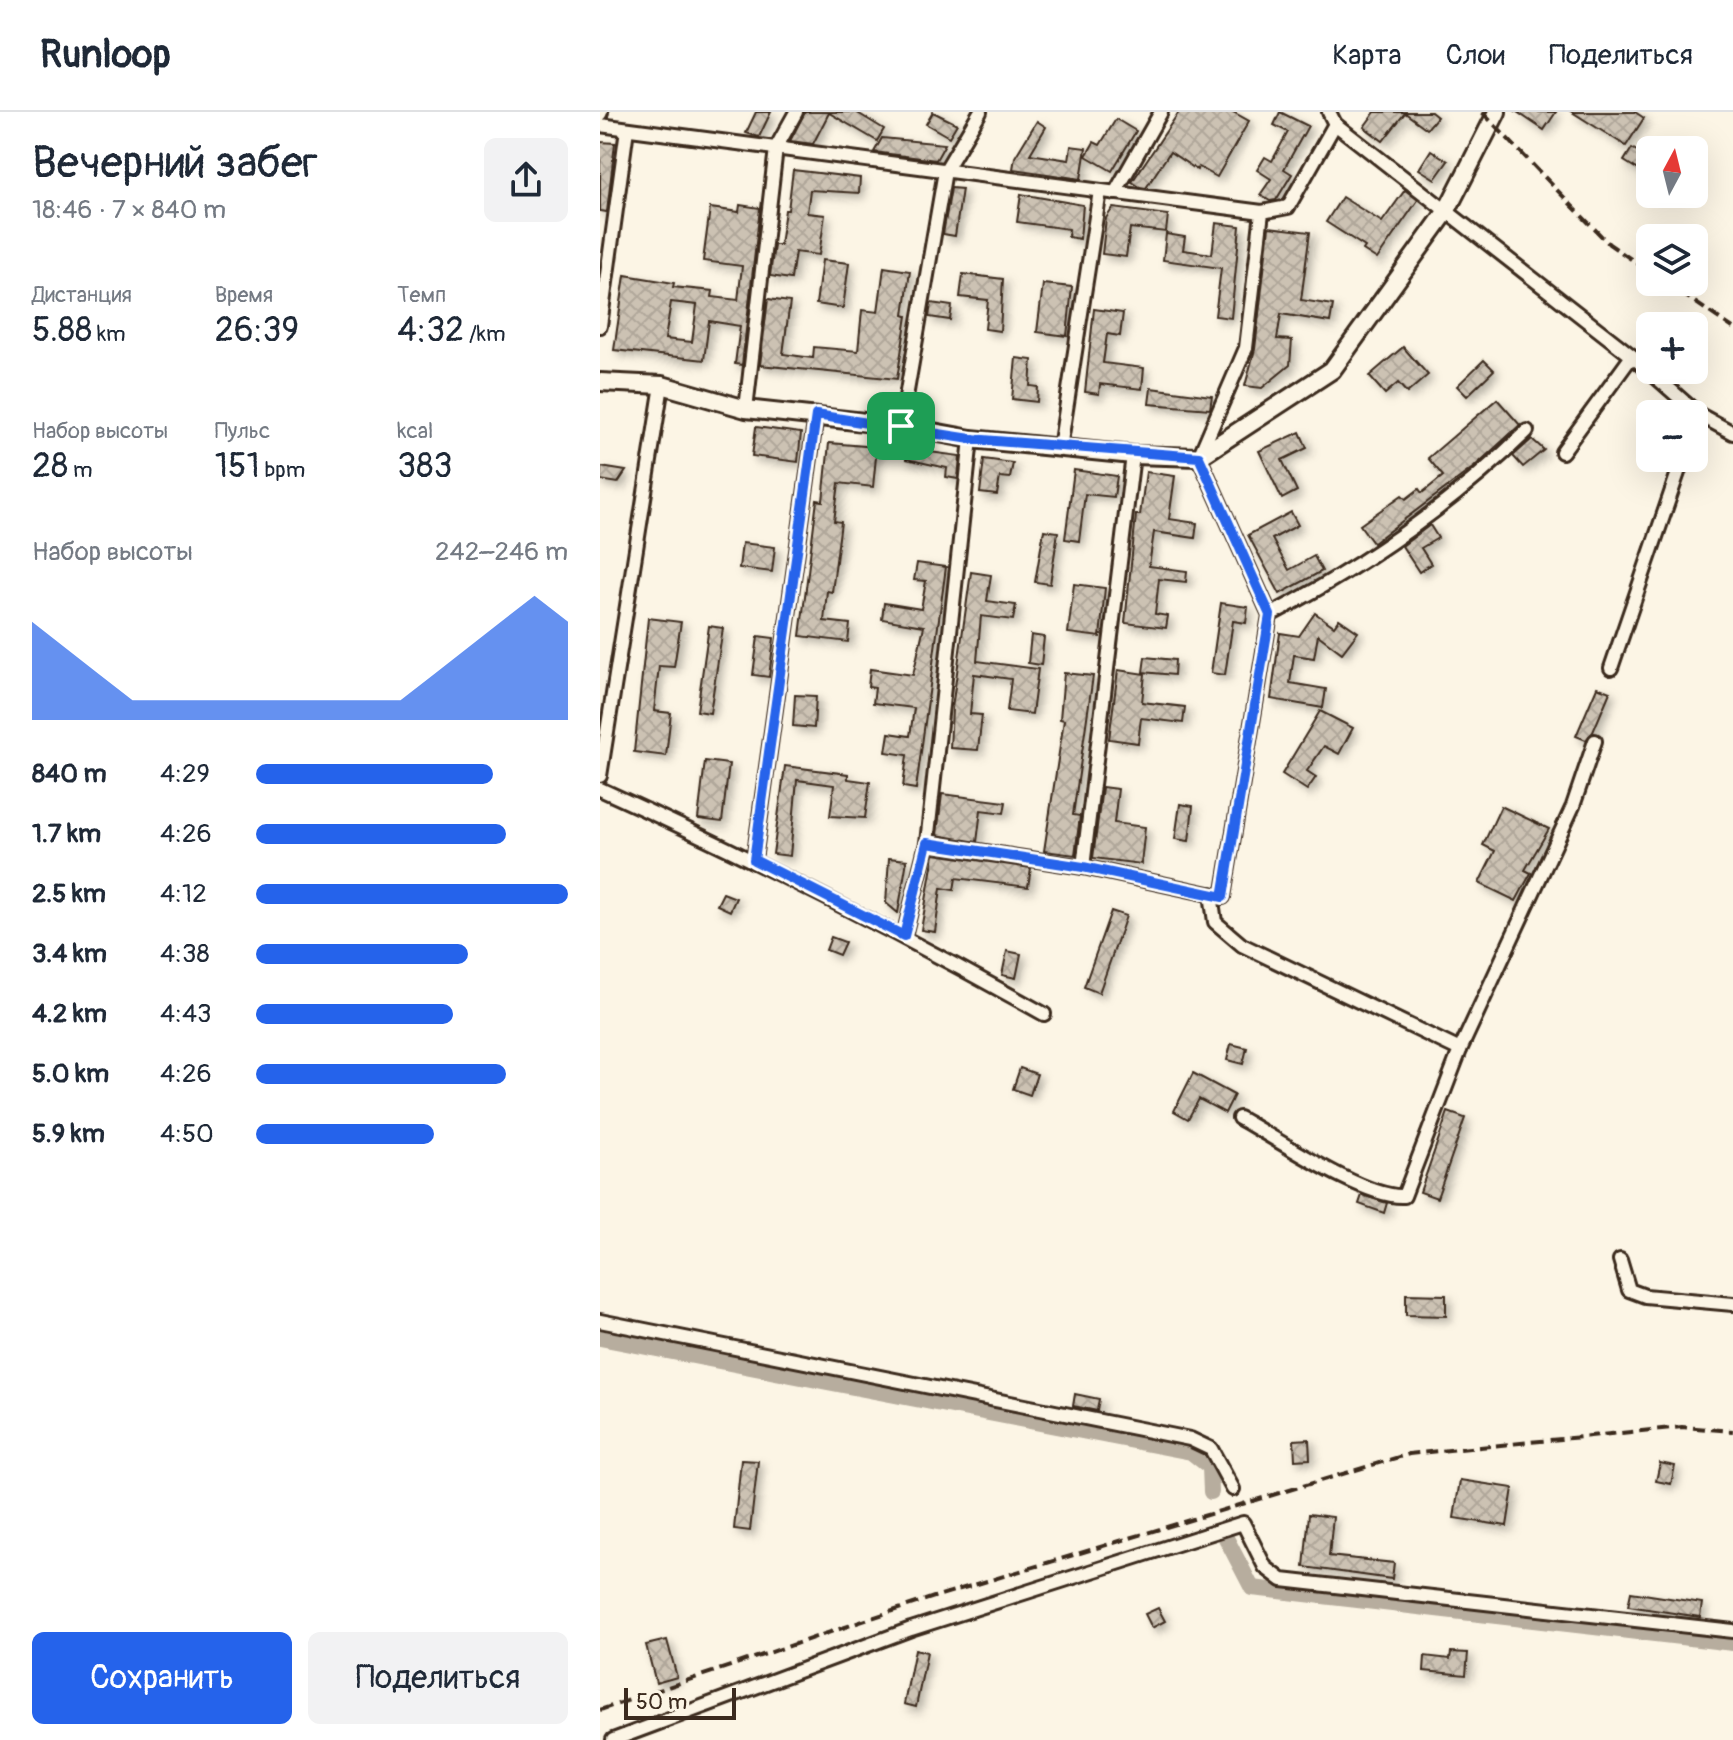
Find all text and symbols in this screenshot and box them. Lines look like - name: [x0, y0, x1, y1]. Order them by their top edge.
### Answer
- text: Runloop: [40, 31, 171, 79]
- text: Карта: [1332, 38, 1402, 73]
- text: Слои: [1446, 38, 1505, 73]
- text: Поделиться: [1549, 38, 1693, 73]
- text: Вечерний забег: [32, 136, 318, 191]
- north arrow: [1636, 136, 1708, 208]
- map controls: [1636, 136, 1708, 472]
- button: share: [484, 138, 568, 222]
- text: 18:46 · 7 × 840 m: [32, 194, 226, 226]
- button: layers: [1636, 224, 1708, 296]
- text: Дистанция: [32, 281, 132, 309]
- text: Время: [215, 281, 273, 309]
- text: Темп: [397, 281, 446, 309]
- text: 5.88: [32, 309, 92, 352]
- text: 26:39: [215, 309, 299, 352]
- text: 4:32: [397, 309, 464, 352]
- button: +: [1636, 312, 1708, 384]
- text: km: [92, 320, 126, 348]
- text: /km: [464, 320, 506, 348]
- pin: [867, 392, 935, 460]
- button: −: [1636, 400, 1708, 472]
- icon: arrive: [879, 404, 923, 448]
- text: Набор высоты: [32, 417, 168, 445]
- text: Пульс: [215, 417, 270, 445]
- text: kcal: [397, 417, 433, 445]
- text: 28: [32, 445, 68, 488]
- text: 151: [215, 445, 260, 488]
- text: 383: [397, 445, 452, 488]
- text: m: [68, 456, 92, 484]
- text: bpm: [260, 456, 305, 484]
- text: Набор высоты: [32, 536, 193, 568]
- text: 242–246 m: [435, 536, 568, 568]
- text: 840 m: [32, 758, 107, 790]
- text: 4:29: [160, 758, 210, 790]
- text: 1.7 km: [32, 818, 101, 850]
- text: 4:26: [160, 818, 212, 850]
- text: 2.5 km: [32, 878, 106, 910]
- text: 4:12: [160, 878, 207, 910]
- text: 3.4 km: [32, 938, 107, 970]
- text: 4:38: [160, 938, 210, 970]
- text: 4.2 km: [32, 998, 107, 1030]
- text: 4:43: [160, 998, 212, 1030]
- text: 5.0 km: [32, 1058, 109, 1090]
- text: 4:26: [160, 1058, 212, 1090]
- text: 5.9 km: [32, 1118, 105, 1150]
- text: 4:50: [160, 1118, 214, 1150]
- button: Сохранить: [32, 1632, 292, 1724]
- button: Поделиться: [308, 1632, 568, 1724]
- scale bar: [624, 1684, 736, 1720]
- text: 50 m: [636, 1688, 687, 1716]

